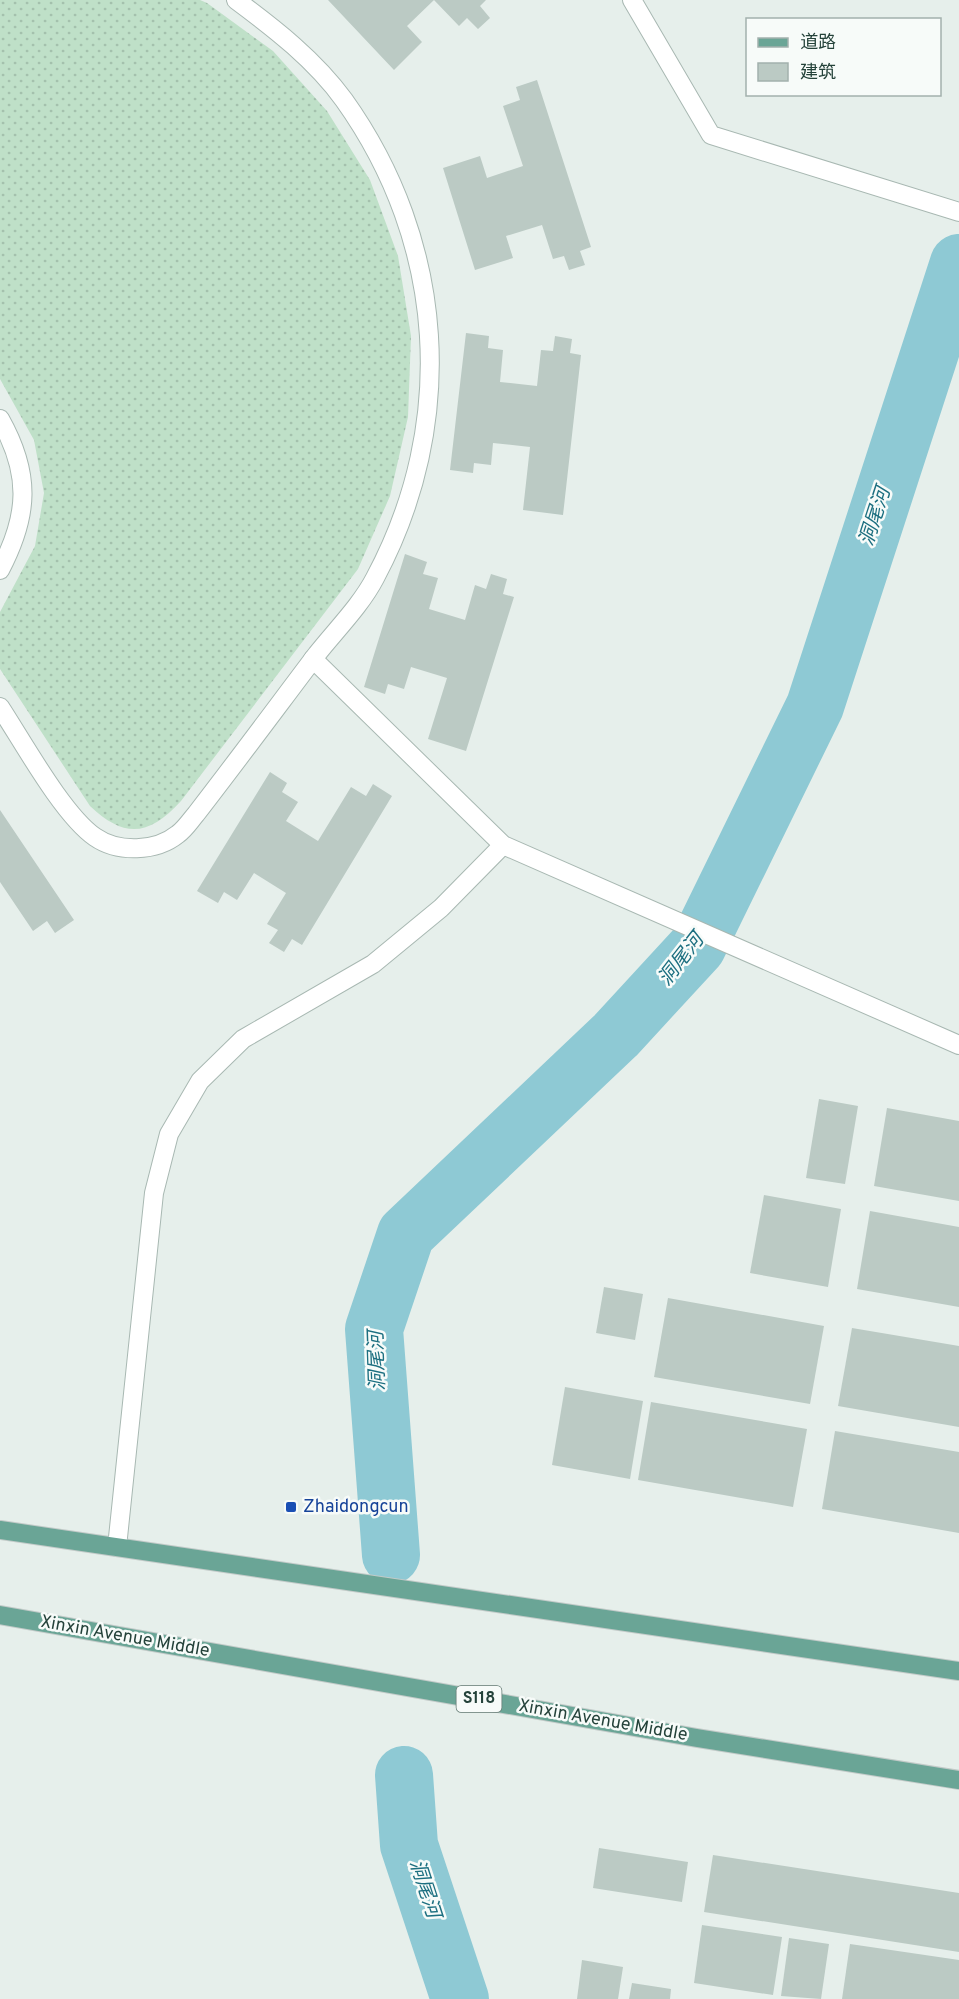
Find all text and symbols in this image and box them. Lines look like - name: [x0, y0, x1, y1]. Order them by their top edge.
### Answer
- legend: [746, 18, 941, 96]
- text: 道路: [800, 32, 836, 55]
- text: 建筑: [800, 62, 836, 85]
- water label: 洞尾河: [854, 481, 899, 550]
- water label: 洞尾河: [653, 925, 713, 992]
- water label: 洞尾河: [364, 1327, 392, 1391]
- place label: Zhaidongcun: [303, 1496, 409, 1519]
- marker: Zhaidongcun: [284, 1500, 298, 1514]
- street label: Xinxin Avenue Middle: [39, 1611, 211, 1663]
- road number: S118: [456, 1686, 502, 1712]
- street label: Xinxin Avenue Middle: [517, 1695, 689, 1747]
- water label: 洞尾河: [402, 1856, 447, 1925]

